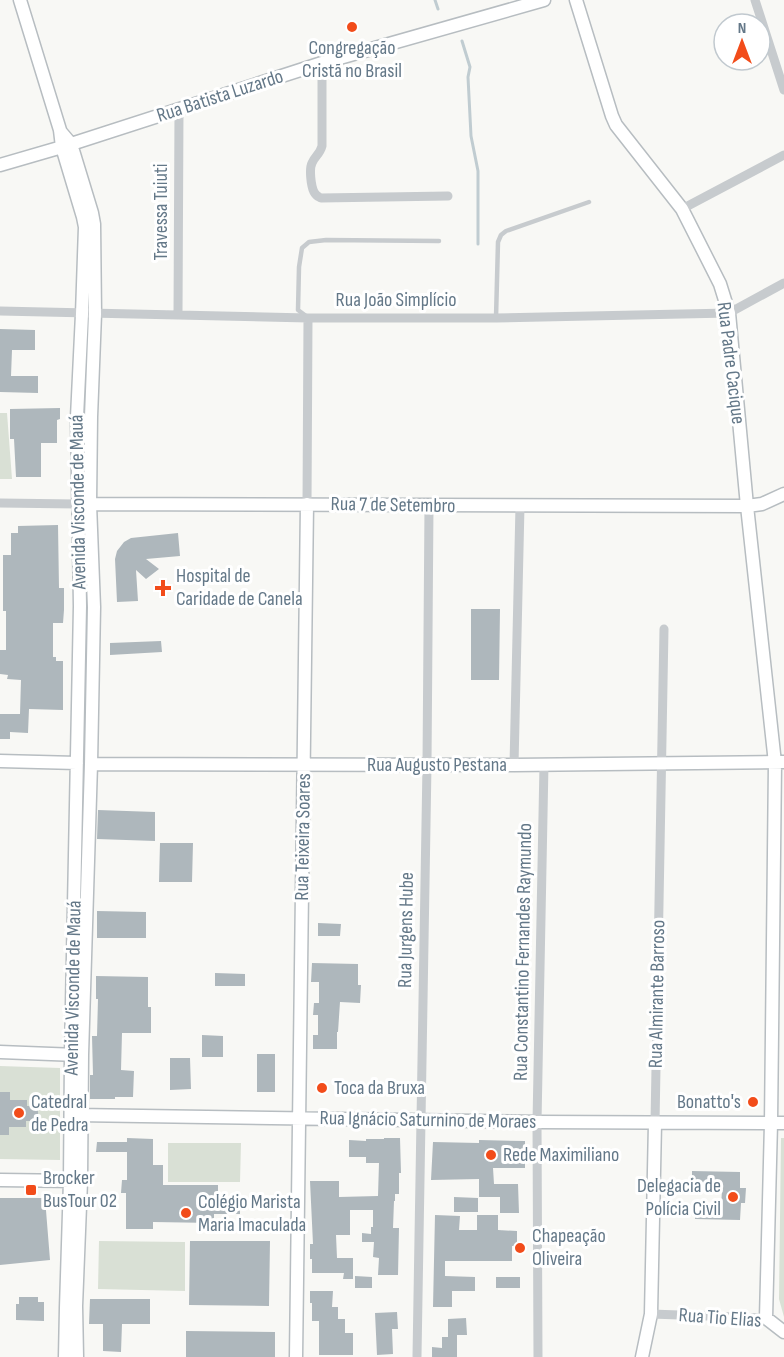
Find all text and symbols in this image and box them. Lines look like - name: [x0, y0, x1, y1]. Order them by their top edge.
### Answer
- north arrow: [712, 12, 772, 72]
- text: N: [738, 19, 746, 38]
- marker: Congregação Cristã no Brasil: [345, 20, 359, 34]
- place label: Congregação Cristã no Brasil: [302, 36, 402, 83]
- street label: Rua Batista Luzardo: [154, 64, 286, 128]
- street label: Travessa Tuiuti: [149, 163, 173, 261]
- street label: Rua João Simplício: [336, 288, 456, 312]
- street label: Rua Padre Cacique: [712, 301, 750, 425]
- street label: Avenida Visconde de Mauá: [64, 414, 92, 591]
- street label: Rua 7 de Setembro: [330, 492, 456, 518]
- place label: Hospital de Caridade de Canela: [176, 564, 303, 611]
- marker: Hospital de Caridade de Canela: [154, 579, 172, 597]
- street label: Rua Augusto Pestana: [367, 753, 507, 777]
- street label: Rua Teixeira Soares: [290, 773, 316, 901]
- street label: Rua Constantino Fernandes Raymundo: [509, 823, 537, 1081]
- street label: Rua Jurgens Hube: [393, 872, 419, 988]
- street label: Avenida Visconde de Mauá: [59, 900, 87, 1077]
- street label: Rua Almirante Barroso: [644, 920, 670, 1068]
- place label: Toca da Bruxa: [334, 1076, 425, 1100]
- marker: Toca da Bruxa: [315, 1081, 329, 1095]
- place label: Catedral de Pedra: [31, 1090, 89, 1137]
- place label: Bonatto's: [677, 1090, 741, 1114]
- marker: Bonatto's: [746, 1095, 760, 1109]
- marker: Catedral de Pedra: [12, 1106, 26, 1120]
- street label: Rua Ignácio Saturnino de Moraes: [319, 1106, 537, 1134]
- place label: Rede Maximiliano: [503, 1143, 619, 1167]
- marker: Rede Maximiliano: [484, 1148, 498, 1162]
- place label: Brocker BusTour 02: [43, 1166, 117, 1213]
- place label: Delegacia de Polícia Civil: [637, 1174, 721, 1221]
- marker: Brocker BusTour 02: [24, 1183, 38, 1197]
- place label: Colégio Marista Maria Imaculada: [198, 1190, 306, 1237]
- marker: Delegacia de Polícia Civil: [726, 1190, 740, 1204]
- marker: Colégio Marista Maria Imaculada: [179, 1206, 193, 1220]
- place label: Chapeação Oliveira: [532, 1224, 606, 1271]
- marker: Chapeação Oliveira: [513, 1241, 527, 1255]
- street label: Rua Tio Elias: [678, 1303, 762, 1333]

